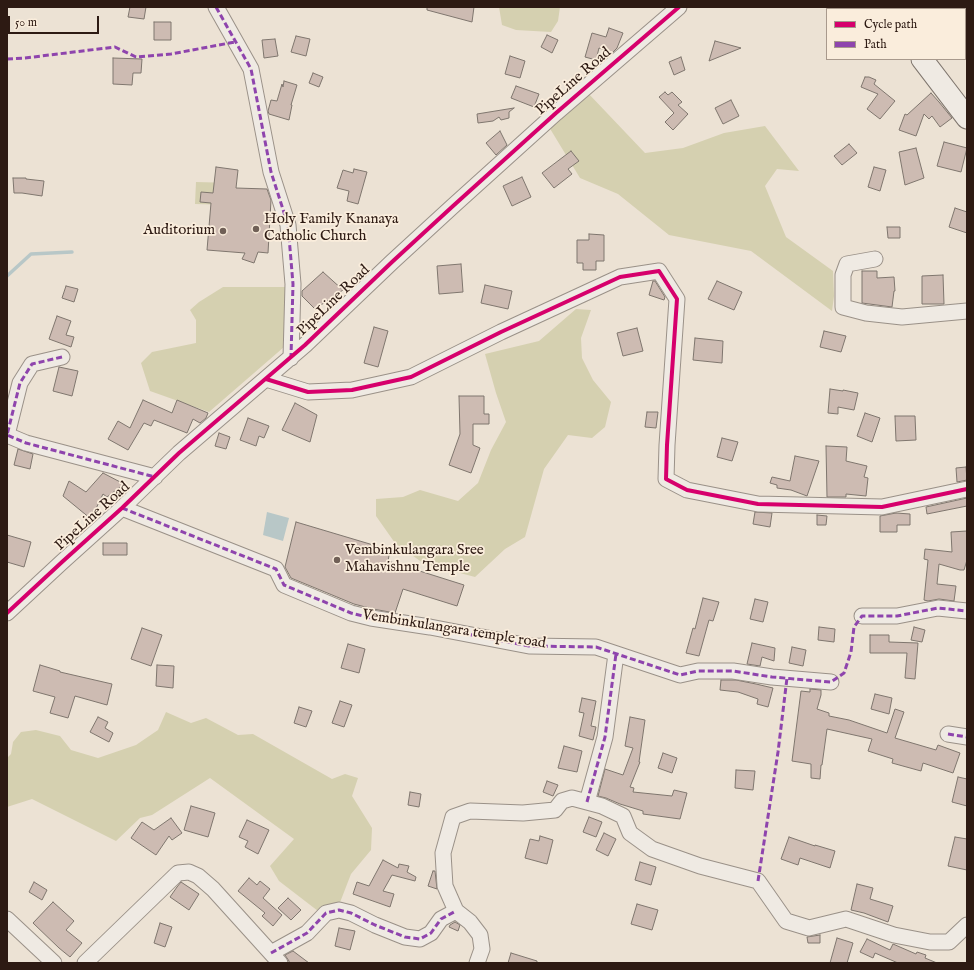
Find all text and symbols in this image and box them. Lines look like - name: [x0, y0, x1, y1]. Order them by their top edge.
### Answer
- scale bar: [10, 8, 101, 34]
- legend: [826, 8, 966, 60]
- text: 50 m: [15, 15, 37, 30]
- text: Cycle path: [864, 17, 917, 32]
- text: Path: [864, 37, 887, 52]
- street label: PipeLine Road: [532, 44, 616, 120]
- place label: Holy Family Knanaya Catholic Church: [264, 211, 399, 246]
- place label: Auditorium: [143, 222, 215, 240]
- marker: Holy Family Knanaya Catholic Church: [251, 224, 261, 234]
- marker: Auditorium: [218, 226, 228, 236]
- street label: PipeLine Road: [294, 262, 374, 340]
- street label: PipeLine Road: [52, 479, 134, 555]
- place label: Vembinkulangara Sree Mahavishnu Temple: [345, 542, 484, 577]
- marker: Vembinkulangara Sree Mahavishnu Temple: [332, 555, 342, 565]
- street label: Vembinkulangara temple road: [361, 607, 547, 653]

